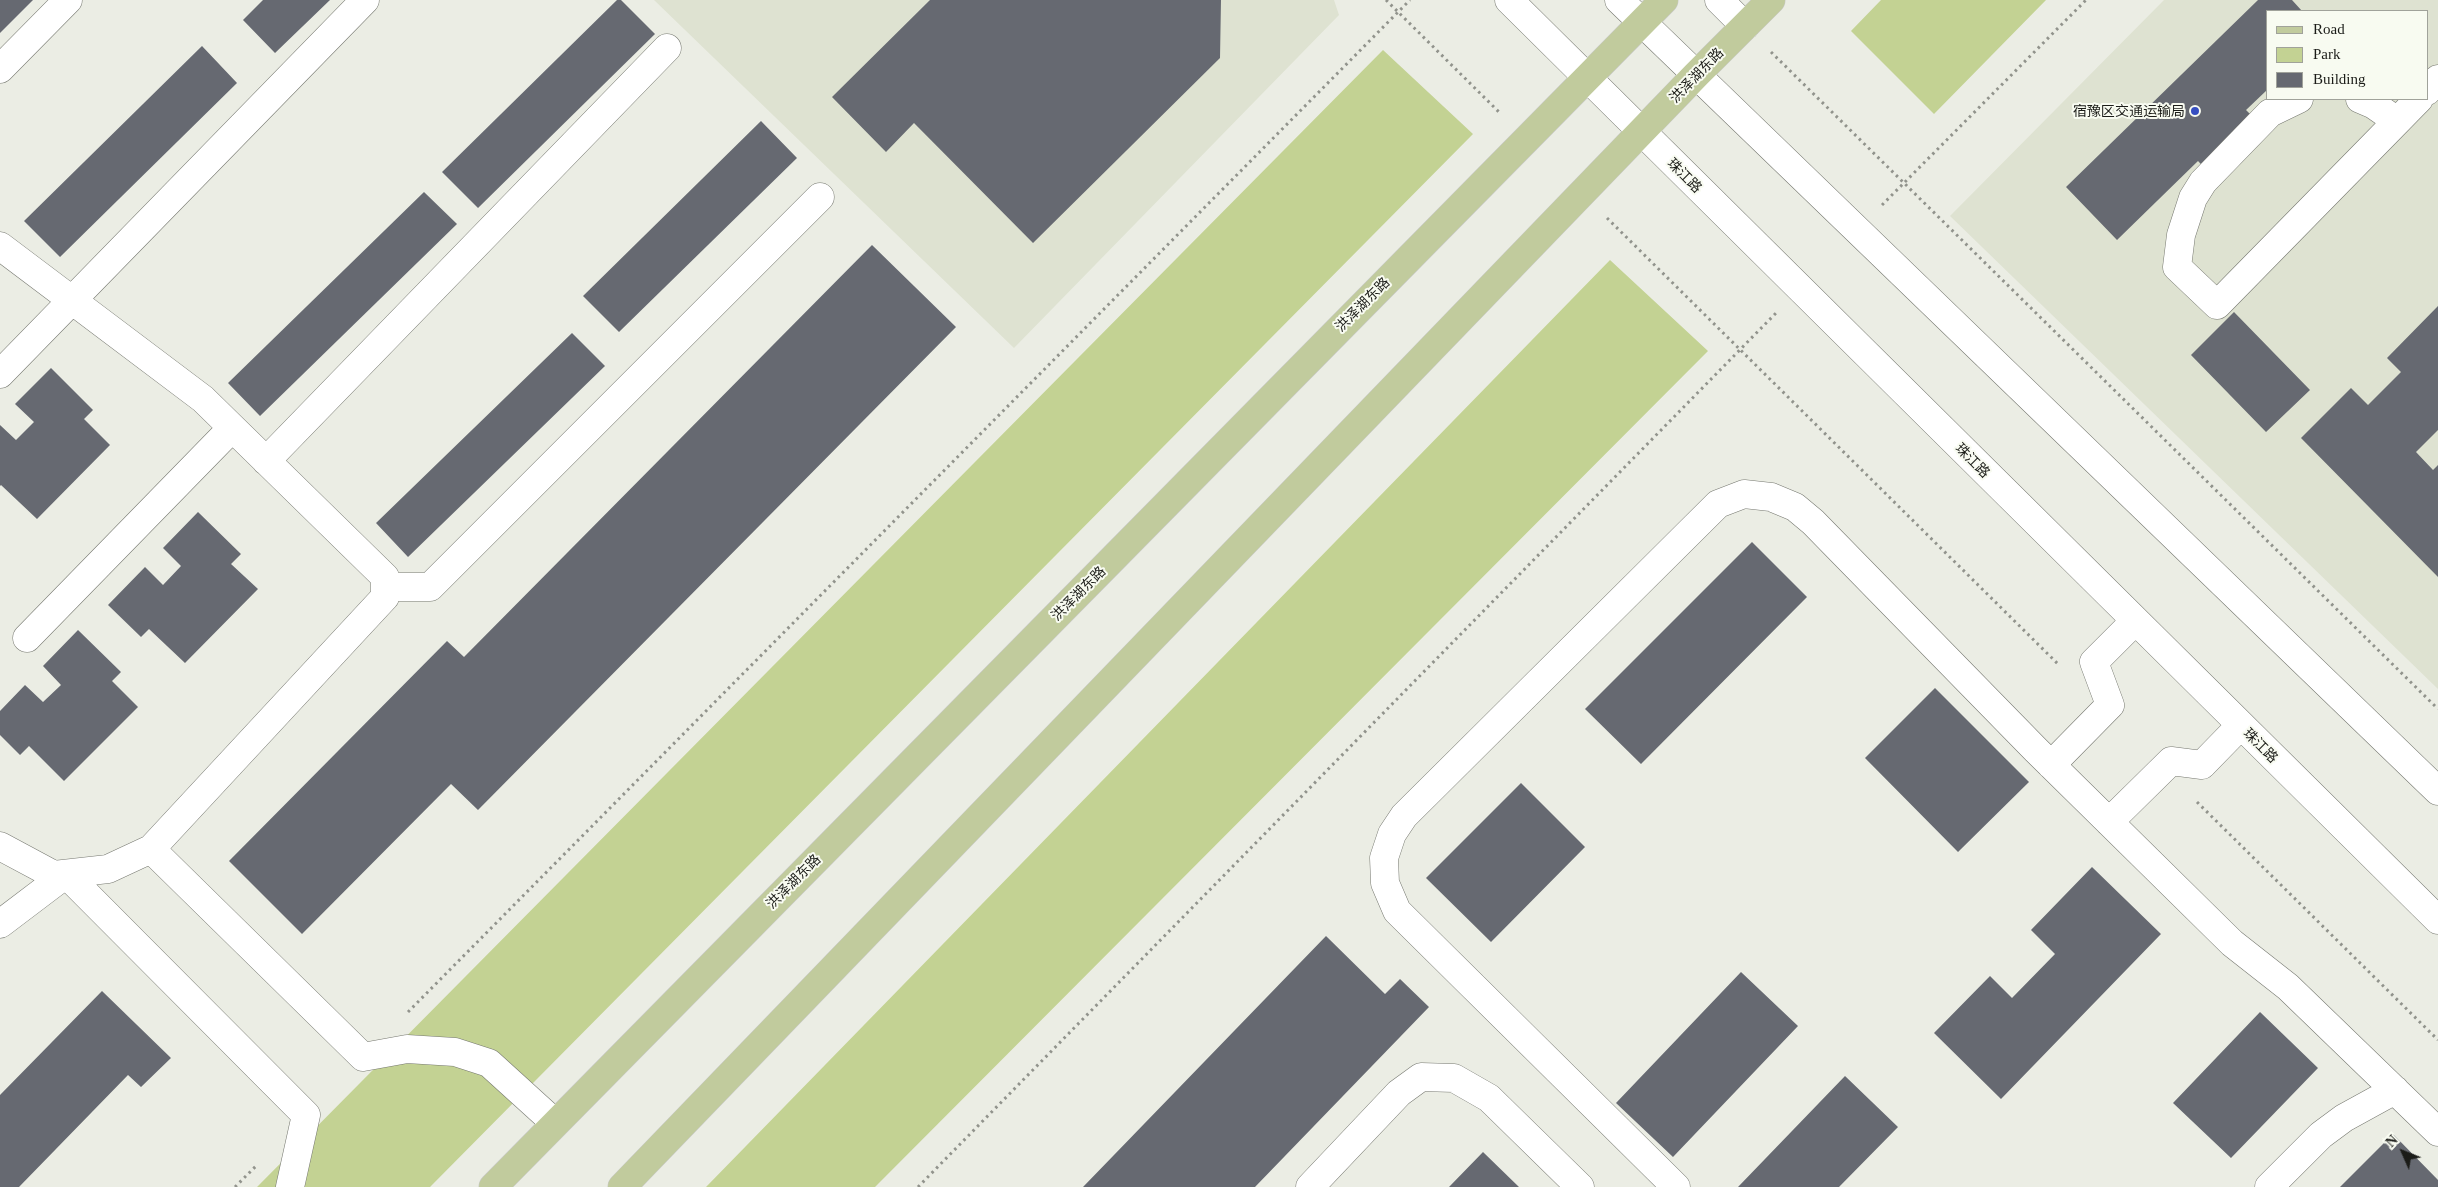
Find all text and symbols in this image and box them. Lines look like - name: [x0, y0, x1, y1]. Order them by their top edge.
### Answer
- legend: [2266, 10, 2428, 100]
- text: Road: [2313, 21, 2345, 37]
- street label: 洪泽湖东路: [1666, 44, 1726, 106]
- text: Park: [2313, 46, 2341, 62]
- text: Building: [2313, 71, 2366, 87]
- place label: 宿豫区交通运输局: [2073, 103, 2185, 119]
- marker: 宿豫区交通运输局: [2189, 105, 2201, 117]
- street label: 珠江路: [1664, 154, 1706, 196]
- street label: 洪泽湖东路: [1331, 273, 1393, 335]
- street label: 珠江路: [1952, 439, 1994, 481]
- street label: 洪泽湖东路: [1047, 562, 1109, 624]
- street label: 珠江路: [2240, 724, 2282, 766]
- street label: 洪泽湖东路: [762, 850, 824, 912]
- north arrow: [2378, 1127, 2428, 1177]
- text: N: [2383, 1132, 2401, 1150]

